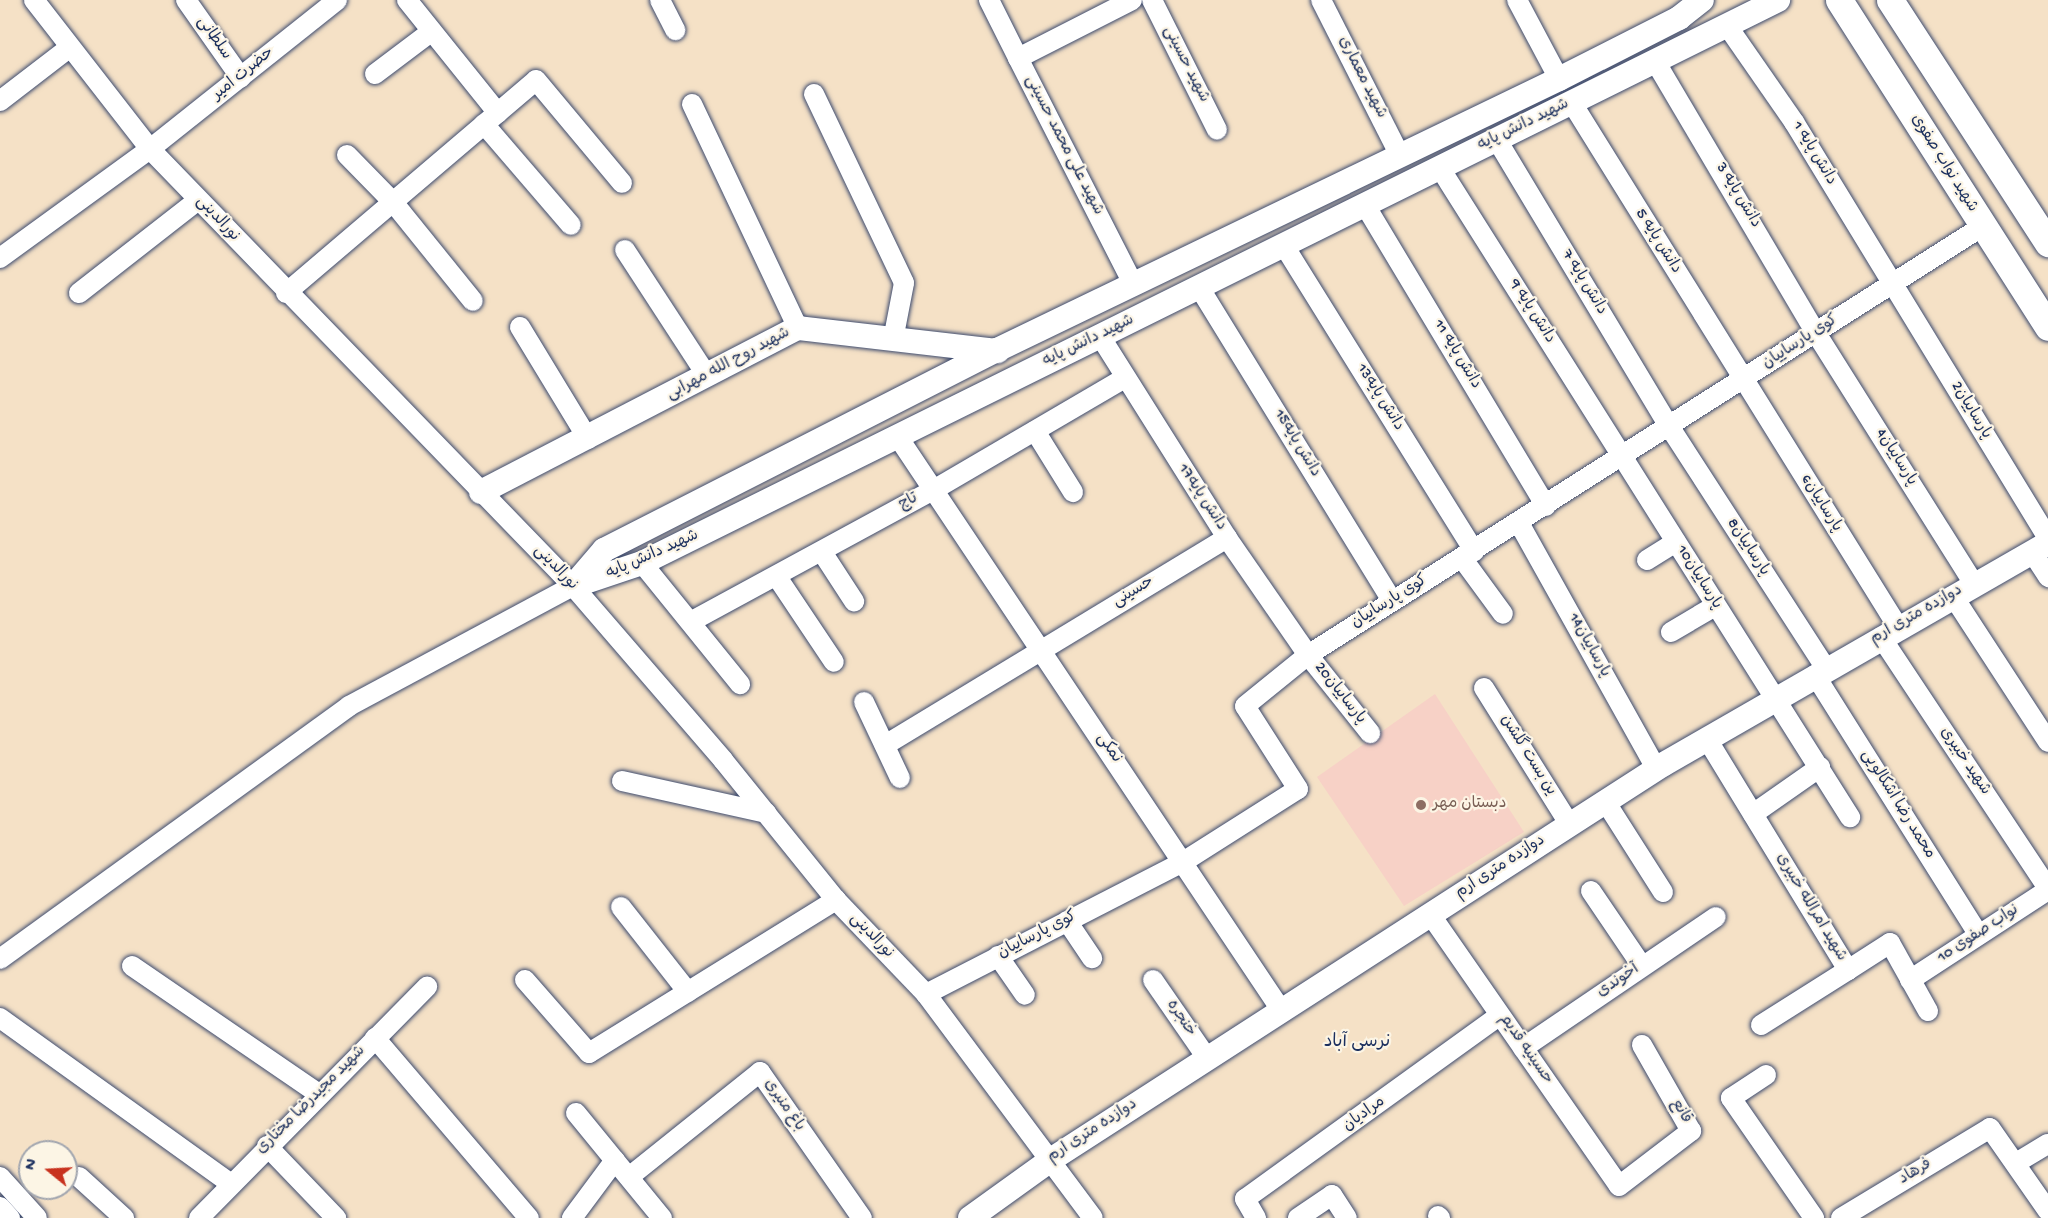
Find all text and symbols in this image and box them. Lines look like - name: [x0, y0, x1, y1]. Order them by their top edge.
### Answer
- street label: سلطانی: [191, 14, 235, 64]
- street label: شهید حسینی: [1158, 24, 1212, 106]
- street label: شهید معماری: [1332, 34, 1390, 122]
- street label: حضرت امیر: [209, 44, 279, 106]
- street label: شهید علی محمد حسینی: [1019, 73, 1107, 219]
- street label: شهید دانش پایه: [1475, 96, 1573, 156]
- street label: شهید نواب صفوی: [1905, 111, 1981, 217]
- street label: دانش پایه 1: [1787, 119, 1839, 189]
- street label: دانش پایه 3: [1710, 160, 1764, 232]
- street label: نورالدینی: [191, 193, 243, 247]
- street label: دانش پایه 5: [1630, 206, 1684, 278]
- street label: دانش پایه 7: [1556, 247, 1610, 319]
- street label: دانش پایه 9: [1504, 276, 1558, 348]
- street label: کوی پارساییان: [1760, 311, 1842, 375]
- street label: شهید دانش پایه: [1040, 312, 1138, 372]
- street label: دانش پایه 11: [1428, 317, 1484, 393]
- street label: شهید روح الله مهرابی: [664, 324, 794, 406]
- street label: دانش پایه13: [1351, 361, 1407, 435]
- street label: پارساییان2: [1945, 379, 1995, 443]
- street label: دانش پایه15: [1268, 407, 1324, 481]
- street label: پارساییان4: [1870, 426, 1920, 490]
- street label: دانش پایه17: [1172, 461, 1230, 535]
- street label: پارساییان6: [1795, 472, 1845, 536]
- street label: تاچ: [896, 490, 922, 516]
- street label: پارساییان8: [1721, 516, 1773, 580]
- street label: شهید دانش پایه: [604, 527, 702, 585]
- street label: نورالدینی: [529, 542, 581, 596]
- street label: پارساییان10: [1671, 543, 1725, 613]
- street label: کوی پارساییان: [1348, 572, 1432, 634]
- street label: حسینی: [1110, 573, 1158, 613]
- street label: دوازده متری ارم: [1868, 582, 1966, 650]
- street label: پارساییان14: [1563, 611, 1613, 681]
- street label: پارساییان20: [1309, 659, 1369, 729]
- street label: ین بست گلشن: [1495, 712, 1559, 800]
- street label: شهید خبیری: [1934, 724, 1994, 800]
- street label: نمکی: [1091, 730, 1125, 768]
- street label: محمد رضا اشکالویی: [1856, 747, 1938, 863]
- place label: دبستان مهر: [1433, 795, 1506, 815]
- marker: دبستان مهر: [1414, 798, 1428, 812]
- street label: دوازده متری ارم: [1453, 832, 1549, 904]
- street label: شهید امرالله خبیری: [1770, 850, 1850, 966]
- street label: نواب صفوی 10: [1935, 902, 2023, 968]
- street label: کوی پارساییان: [995, 908, 1081, 964]
- street label: نورالدینی: [845, 910, 897, 964]
- street label: آخوندی: [1594, 961, 1644, 1003]
- street label: خنجره: [1161, 997, 1199, 1041]
- street label: حسینیه قدیم: [1494, 1011, 1556, 1089]
- district label: نرسی آباد: [1324, 1032, 1390, 1054]
- street label: شهید مجیدرضا مختاری: [253, 1042, 371, 1160]
- street label: باغ منیری: [758, 1076, 808, 1136]
- street label: مرادیان: [1340, 1093, 1390, 1137]
- street label: دوازده متری ارم: [1045, 1096, 1141, 1168]
- street label: قانع: [1665, 1096, 1695, 1128]
- north arrow: [18, 1140, 78, 1200]
- street label: فرهاد: [1896, 1156, 1936, 1190]
- text: N: [22, 1157, 43, 1173]

